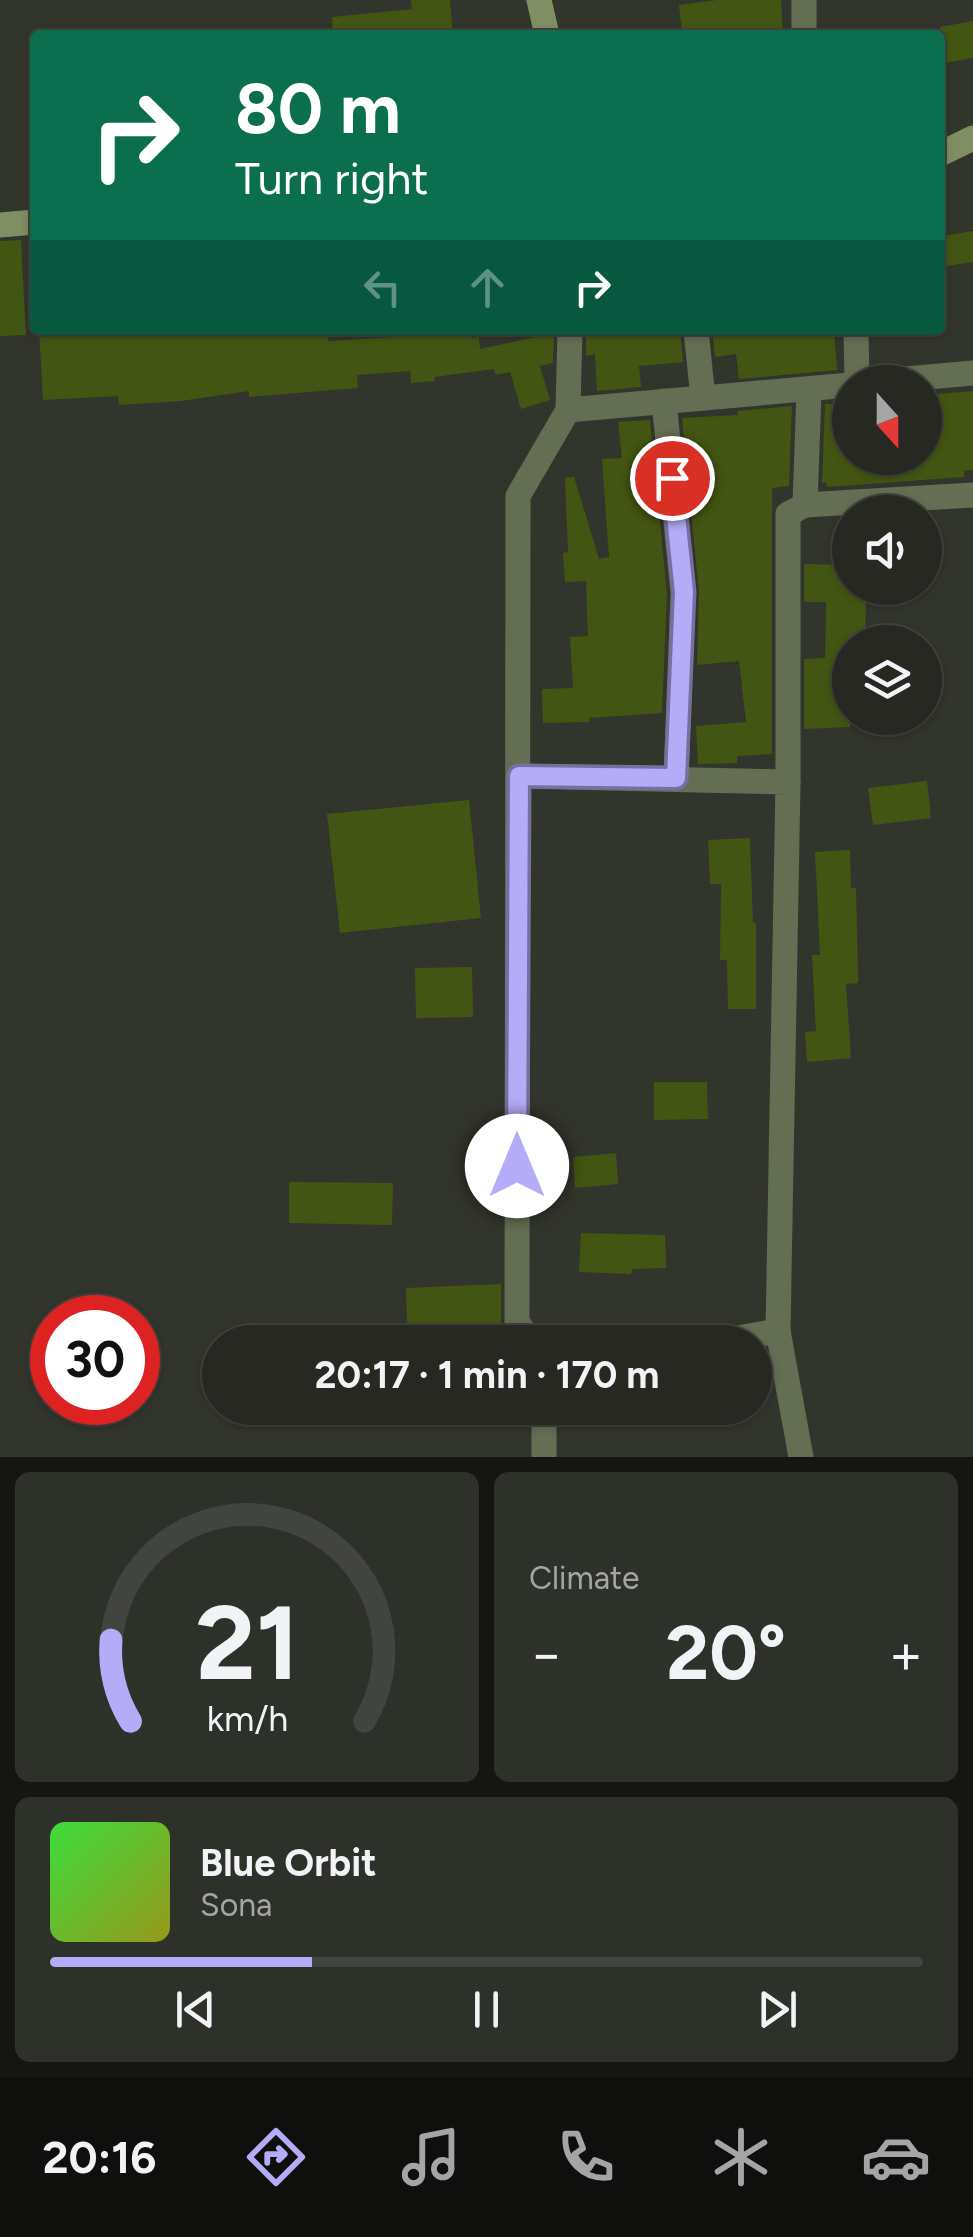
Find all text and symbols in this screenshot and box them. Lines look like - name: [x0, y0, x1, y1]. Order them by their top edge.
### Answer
- text: 80 m: [235, 66, 401, 151]
- icon: right: [70, 70, 200, 200]
- text: Turn right: [235, 151, 428, 205]
- icon: left: [355, 260, 410, 315]
- icon: ahead: [460, 260, 515, 315]
- icon: right: [565, 260, 620, 315]
- north arrow: [832, 365, 942, 475]
- map controls: [832, 365, 942, 735]
- pin: [630, 436, 715, 521]
- icon: arrive: [645, 451, 700, 506]
- button: sound: [832, 495, 942, 605]
- button: layers: [832, 625, 942, 735]
- position arrow: [465, 1114, 569, 1218]
- speed limit sign: 30: [30, 1295, 160, 1425]
- text: 20:17 · 1 min · 170 m: [315, 1352, 659, 1398]
- text: Climate: [529, 1559, 640, 1597]
- text: 21: [195, 1580, 299, 1705]
- text: 20°: [666, 1608, 786, 1698]
- text: −: [529, 1621, 563, 1687]
- text: +: [889, 1621, 923, 1687]
- text: km/h: [206, 1697, 288, 1740]
- text: Blue Orbit: [200, 1840, 376, 1886]
- text: Sona: [200, 1886, 272, 1924]
- icon: previous: [168, 1982, 223, 2037]
- icon: pause: [459, 1982, 514, 2037]
- icon: next: [750, 1982, 805, 2037]
- icon: directions: [241, 2122, 311, 2192]
- icon: music: [396, 2122, 466, 2192]
- icon: phone: [551, 2122, 621, 2192]
- icon: climate: [706, 2122, 776, 2192]
- icon: car: [861, 2122, 931, 2192]
- text: 20:16: [42, 2130, 156, 2184]

